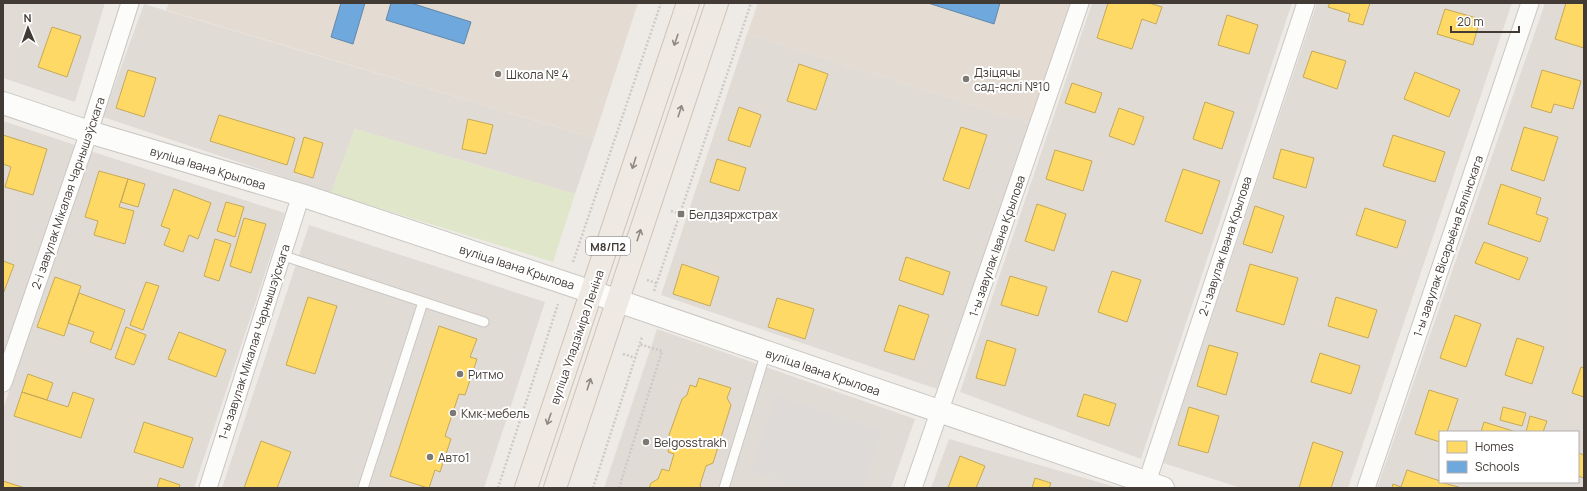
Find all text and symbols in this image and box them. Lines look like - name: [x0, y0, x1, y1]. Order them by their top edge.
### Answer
- north arrow: [8, 8, 48, 48]
- scale bar: [1451, 8, 1519, 34]
- text: N: [23, 10, 32, 25]
- text: 20 m: [1457, 13, 1484, 30]
- one-way arrow: [671, 34, 679, 46]
- place label: Дзіцячы сад-яслі №10: [974, 64, 1050, 95]
- place label: Школа № 4: [506, 66, 569, 83]
- marker: Школа № 4: [493, 69, 503, 79]
- marker: Дзіцячы сад-яслі №10: [961, 74, 971, 84]
- street label: 2-і завулак Мікалая Чарнышэўскага: [27, 95, 109, 291]
- one-way arrow: [677, 106, 685, 118]
- street label: вуліца Івана Крылова: [148, 142, 268, 194]
- street label: 1-ы завулак Вісарыёна Бялінскага: [1409, 153, 1487, 339]
- one-way arrow: [630, 157, 637, 170]
- street label: 1-ы завулак Івана Крылова: [965, 173, 1029, 319]
- street label: 2-і завулак Івана Крылова: [1194, 174, 1256, 318]
- place label: Белдзяржстрах: [689, 206, 778, 223]
- marker: Белдзяржстрах: [676, 209, 686, 219]
- one-way arrow: [636, 229, 644, 241]
- road number: М8/П2: [586, 237, 630, 255]
- street label: вуліца Івана Крылова: [457, 240, 577, 294]
- street label: 1-ы завулак Мікалая Чарнышэўскага: [214, 242, 294, 442]
- street label: вуліца Уладзіміра Леніна: [546, 267, 608, 407]
- street label: вуліца Івана Крылова: [763, 344, 883, 400]
- place label: Ритмо: [468, 366, 504, 383]
- marker: Ритмо: [455, 369, 465, 379]
- one-way arrow: [586, 379, 594, 391]
- place label: Кмк-мебель: [461, 405, 530, 422]
- marker: Кмк-мебель: [448, 408, 458, 418]
- one-way arrow: [545, 413, 553, 425]
- legend: [1439, 431, 1579, 483]
- place label: Belgosstrakh: [654, 434, 727, 451]
- marker: Belgosstrakh: [641, 437, 651, 447]
- text: Homes: [1475, 438, 1514, 455]
- place label: Авто1: [438, 449, 470, 466]
- marker: Авто1: [425, 452, 435, 462]
- text: Schools: [1475, 458, 1519, 475]

